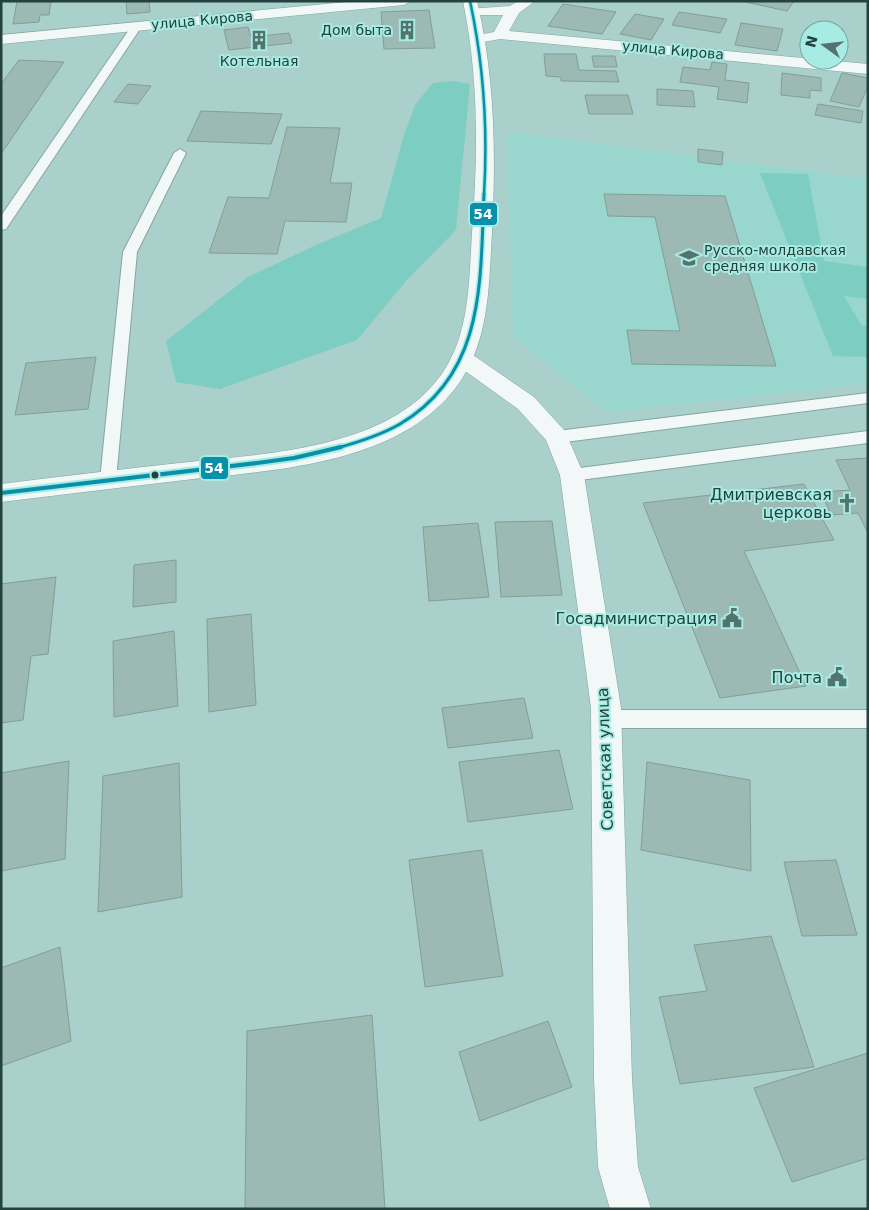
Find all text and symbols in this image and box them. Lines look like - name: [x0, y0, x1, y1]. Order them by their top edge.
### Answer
- street label: улица Кирова: [150, 8, 254, 32]
- building icon: Дом быта: [396, 19, 418, 41]
- north arrow: [799, 20, 849, 70]
- place label: Дом быта: [321, 22, 392, 38]
- building icon: Котельная: [248, 29, 270, 51]
- text: N: [802, 34, 821, 49]
- street label: улица Кирова: [621, 38, 725, 62]
- place label: Котельная: [220, 53, 298, 69]
- line badge: 54: [469, 202, 498, 226]
- text: 54: [473, 206, 493, 222]
- place label: Русско-молдавская средняя школа: [704, 242, 846, 274]
- school or university icon: Русско-молдавская средняя школа: [678, 247, 700, 269]
- line badge: 54: [200, 456, 229, 480]
- text: 54: [204, 460, 224, 476]
- unlabelled marker: [150, 470, 160, 480]
- place label: Дмитриевская церковь: [710, 485, 832, 522]
- church icon: Дмитриевская церковь: [836, 492, 858, 514]
- public building icon: Госадминистрация: [721, 607, 743, 629]
- place label: Госадминистрация: [555, 609, 717, 628]
- public building icon: Почта: [826, 666, 848, 688]
- place label: Почта: [772, 668, 822, 687]
- street label: Советская улица: [593, 687, 617, 831]

